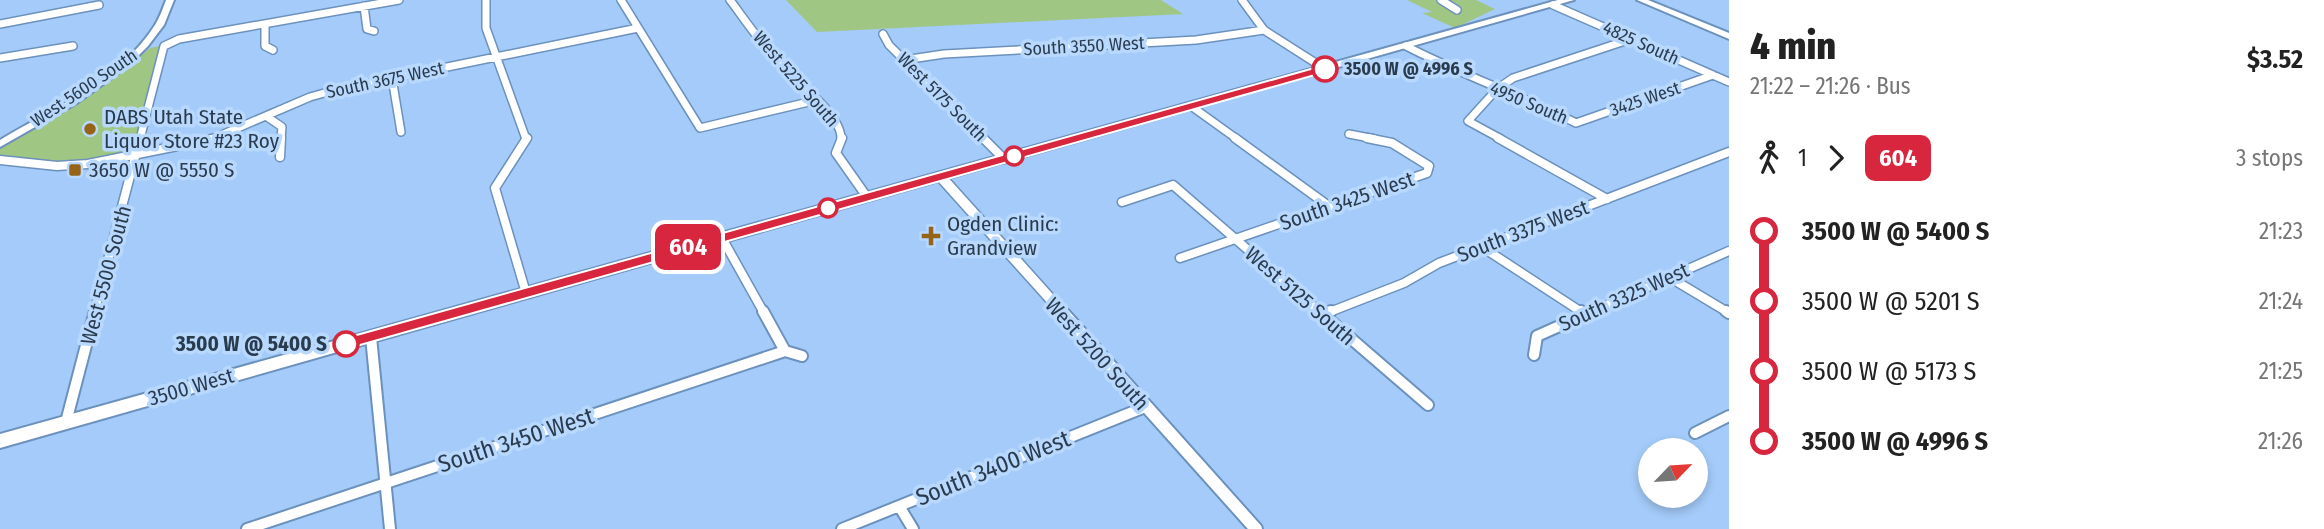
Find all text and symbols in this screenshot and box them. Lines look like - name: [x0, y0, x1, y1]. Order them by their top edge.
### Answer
- street label: 4825 South: [1599, 16, 1683, 70]
- text: 4 min: [1750, 23, 1836, 69]
- street label: West 5225 South: [748, 27, 844, 131]
- street label: South 3550 West: [1023, 32, 1145, 60]
- street label: West 5600 South: [27, 44, 141, 132]
- text: $3.52: [2247, 44, 2303, 75]
- street label: West 5175 South: [893, 48, 991, 146]
- marker: 3500 W @ 4996 S: [1312, 56, 1338, 82]
- street label: South 3675 West: [324, 57, 446, 103]
- place label: 3500 W @ 4996 S: [1343, 58, 1473, 80]
- text: 21:22 – 21:26 · Bus: [1750, 72, 1911, 100]
- street label: 4950 South: [1487, 77, 1571, 129]
- street label: 3425 West: [1607, 77, 1683, 121]
- place label: DABS Utah State Liquor Store #23 Roy: [104, 104, 280, 154]
- marker: DABS Utah State Liquor Store #23 Roy: [82, 121, 98, 137]
- icon: walk: [1750, 139, 1788, 177]
- icon: forward: [1817, 139, 1855, 177]
- text: 1: [1798, 144, 1807, 172]
- text: 604: [1879, 144, 1917, 172]
- text: 3 stops: [2236, 144, 2303, 172]
- unlabelled marker: [1004, 146, 1024, 166]
- place label: 3650 W @ 5550 S: [89, 157, 234, 183]
- marker: 3650 W @ 5550 S: [67, 162, 83, 178]
- street label: South 3425 West: [1277, 166, 1418, 236]
- street label: South 3375 West: [1454, 194, 1593, 268]
- unlabelled marker: [818, 198, 838, 218]
- street label: West 5500 South: [75, 203, 137, 347]
- place label: Ogden Clinic: Grandview: [947, 211, 1059, 261]
- text: 3500 W @ 5400 S: [1802, 216, 1989, 247]
- text: 21:23: [2259, 217, 2303, 245]
- line badge: 604: [648, 224, 728, 270]
- marker: Ogden Clinic: Grandview: [921, 226, 941, 246]
- text: 604: [669, 233, 707, 261]
- street label: West 5125 South: [1240, 241, 1360, 351]
- street label: South 3325 West: [1555, 257, 1693, 337]
- text: 3500 W @ 5201 S: [1802, 286, 1980, 317]
- text: 21:24: [2259, 287, 2303, 315]
- street label: West 5200 South: [1040, 292, 1154, 416]
- place label: 3500 W @ 5400 S: [175, 331, 327, 357]
- marker: 3500 W @ 5400 S: [333, 331, 359, 357]
- text: 3500 W @ 5173 S: [1802, 356, 1976, 387]
- text: 21:25: [2259, 357, 2303, 385]
- street label: 3500 West: [145, 362, 237, 412]
- street label: South 3450 West: [435, 402, 598, 478]
- street label: South 3400 West: [912, 424, 1074, 512]
- text: 3500 W @ 4996 S: [1802, 426, 1988, 457]
- text: 21:26: [2258, 427, 2303, 455]
- north arrow: [1638, 438, 1708, 508]
- map controls: [1638, 438, 1708, 508]

